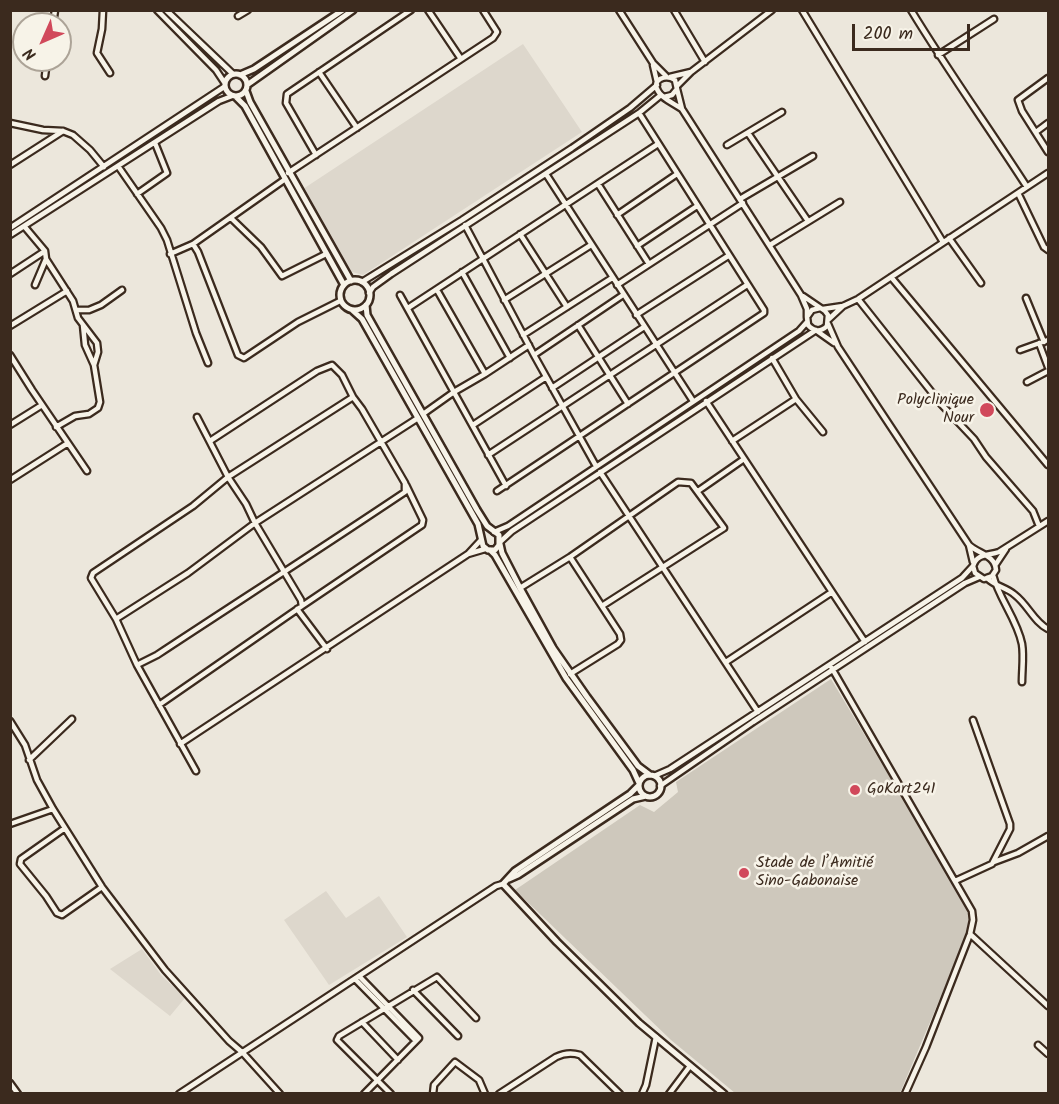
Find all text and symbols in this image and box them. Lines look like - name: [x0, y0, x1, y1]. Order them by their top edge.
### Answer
- north arrow: [12, 12, 72, 72]
- scale bar: [855, 12, 974, 50]
- text: 200 m: [863, 20, 913, 49]
- text: N: [18, 41, 43, 66]
- place label: Polyclinique Nour: [897, 391, 974, 429]
- marker: Polyclinique Nour: [978, 401, 996, 419]
- place label: GoKart241: [867, 780, 936, 800]
- marker: GoKart241: [848, 783, 862, 797]
- place label: Stade de l’Amitié Sino-Gabonaise: [756, 854, 873, 892]
- marker: Stade de l’Amitié Sino-Gabonaise: [737, 866, 751, 880]

